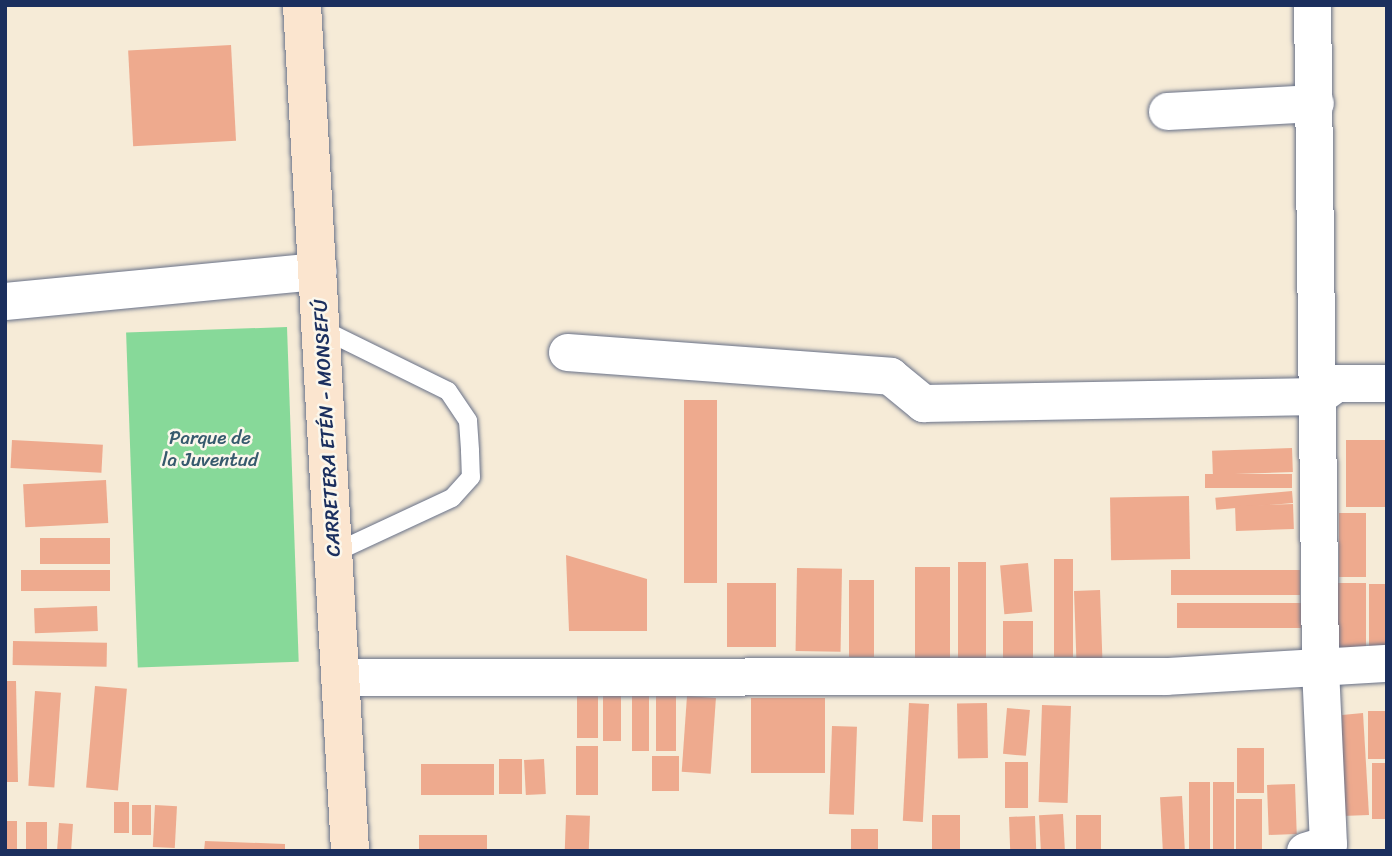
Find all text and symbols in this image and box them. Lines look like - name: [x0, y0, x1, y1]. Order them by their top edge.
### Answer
- street label: CARRETERA ETÉN - MONSEFÚ: [309, 299, 345, 557]
- park label: Parque de la Juventud: [162, 427, 258, 471]

